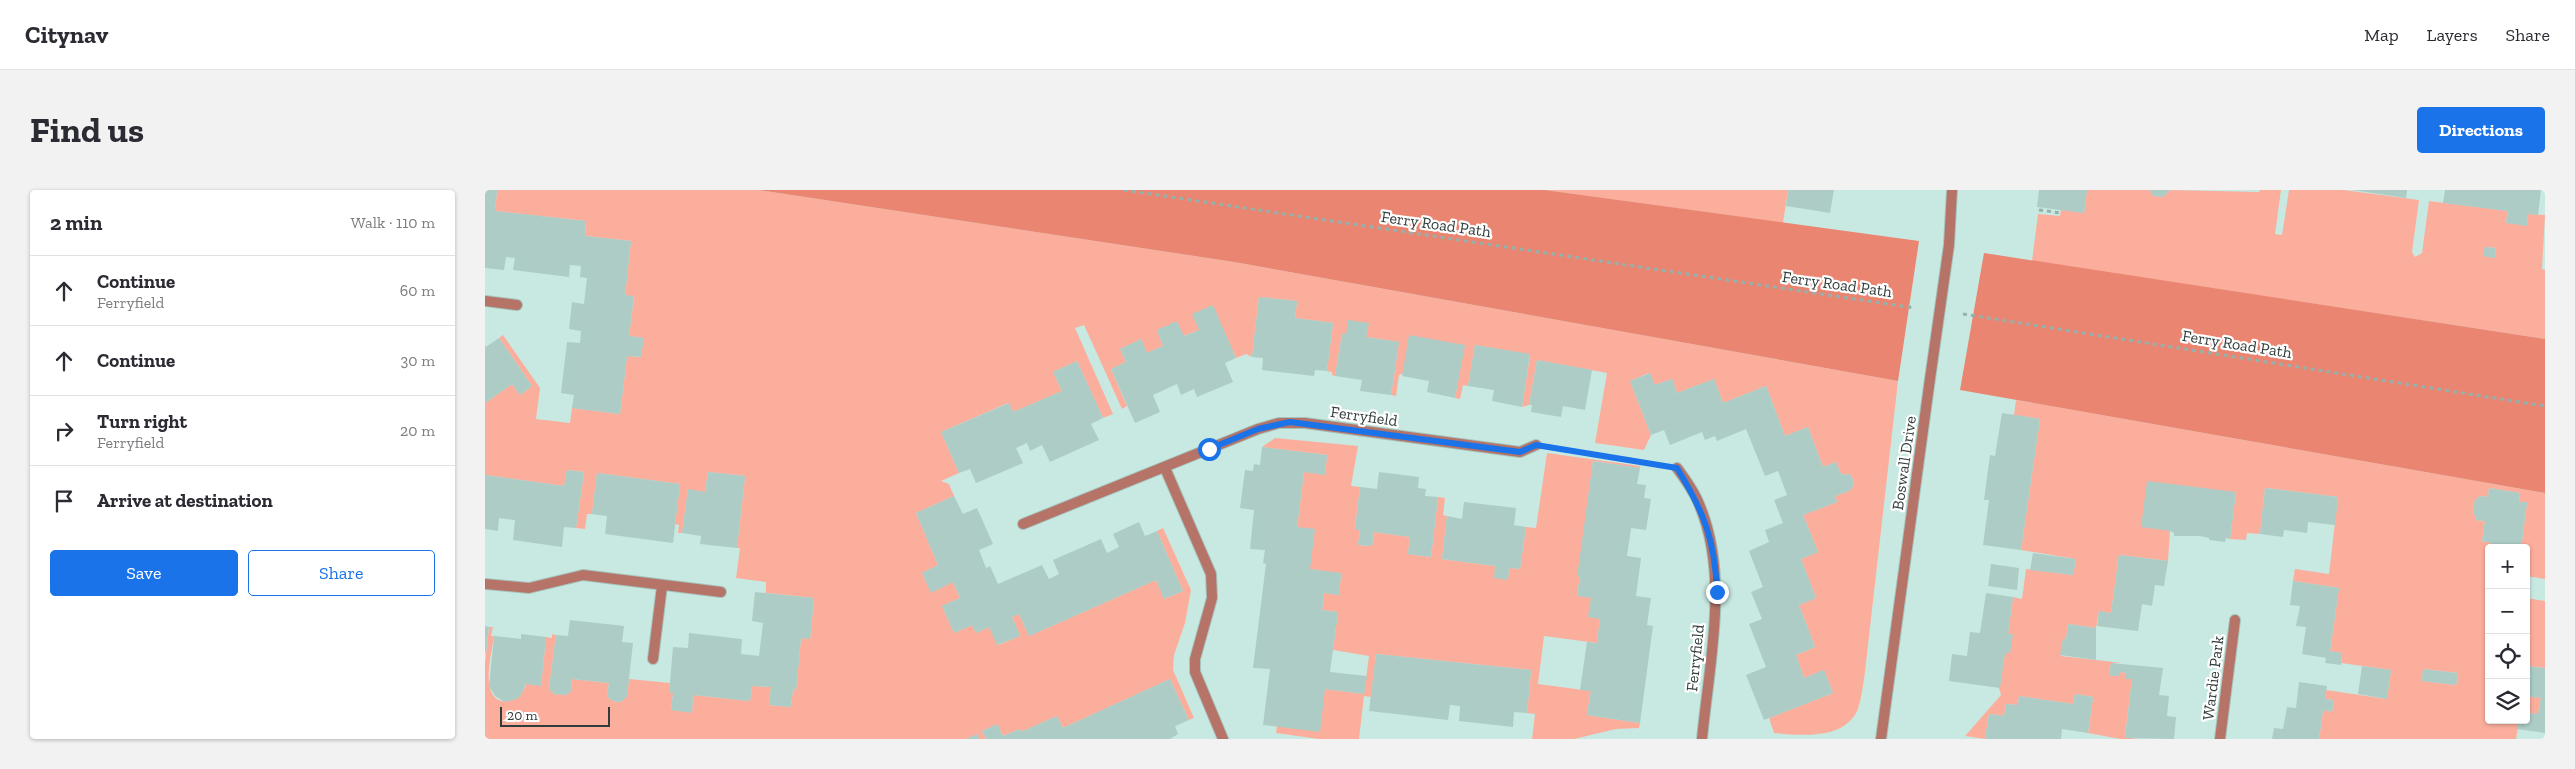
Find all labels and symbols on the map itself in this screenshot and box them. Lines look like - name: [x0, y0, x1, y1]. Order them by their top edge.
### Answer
- street label: Ferry Road Path: [1380, 207, 1492, 241]
- street label: Ferry Road Path: [1781, 267, 1893, 301]
- street label: Ferry Road Path: [2181, 326, 2293, 362]
- street label: Ferryfield: [1329, 402, 1399, 430]
- street label: Boswall Drive: [1888, 415, 1920, 511]
- route start: [1198, 438, 1221, 461]
- route end: [1706, 581, 1729, 604]
- street label: Ferryfield: [1682, 623, 1708, 693]
- street label: Wardie Park: [2198, 634, 2228, 721]
- scale bar: [500, 704, 610, 727]

